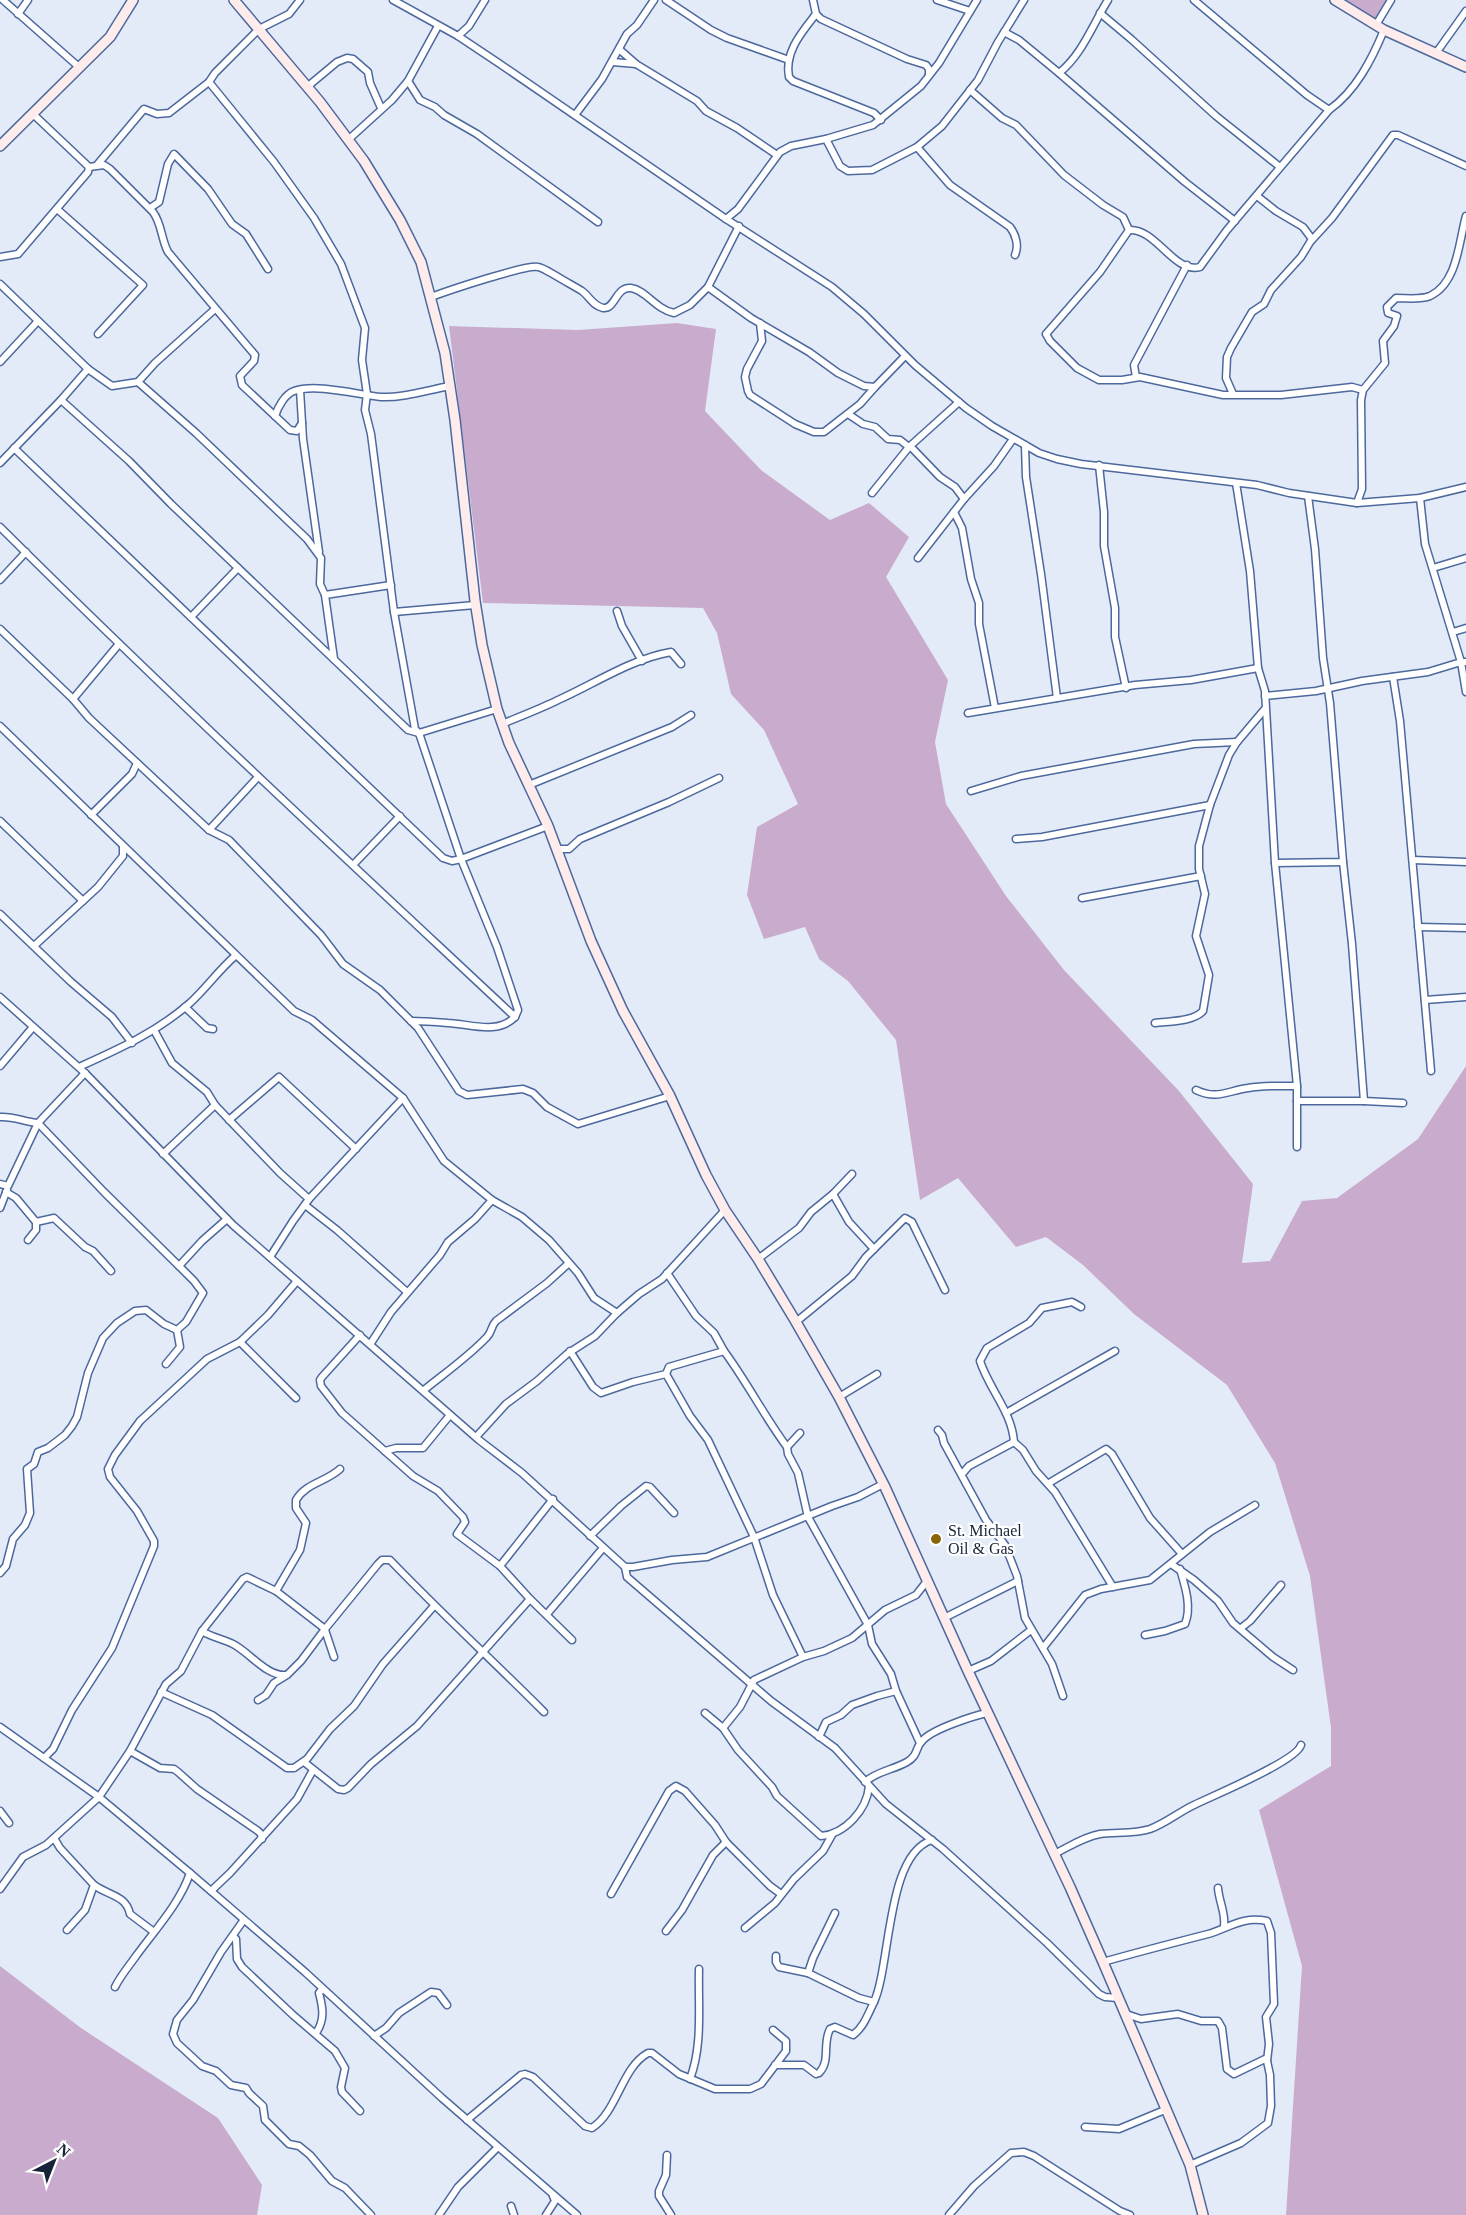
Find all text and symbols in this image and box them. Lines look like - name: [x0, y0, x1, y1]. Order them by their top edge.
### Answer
- place label: St. Michael Oil & Gas: [948, 1522, 1022, 1557]
- marker: St. Michael Oil & Gas: [929, 1532, 943, 1546]
- north arrow: [24, 2131, 84, 2191]
- text: N: [54, 2140, 74, 2161]

